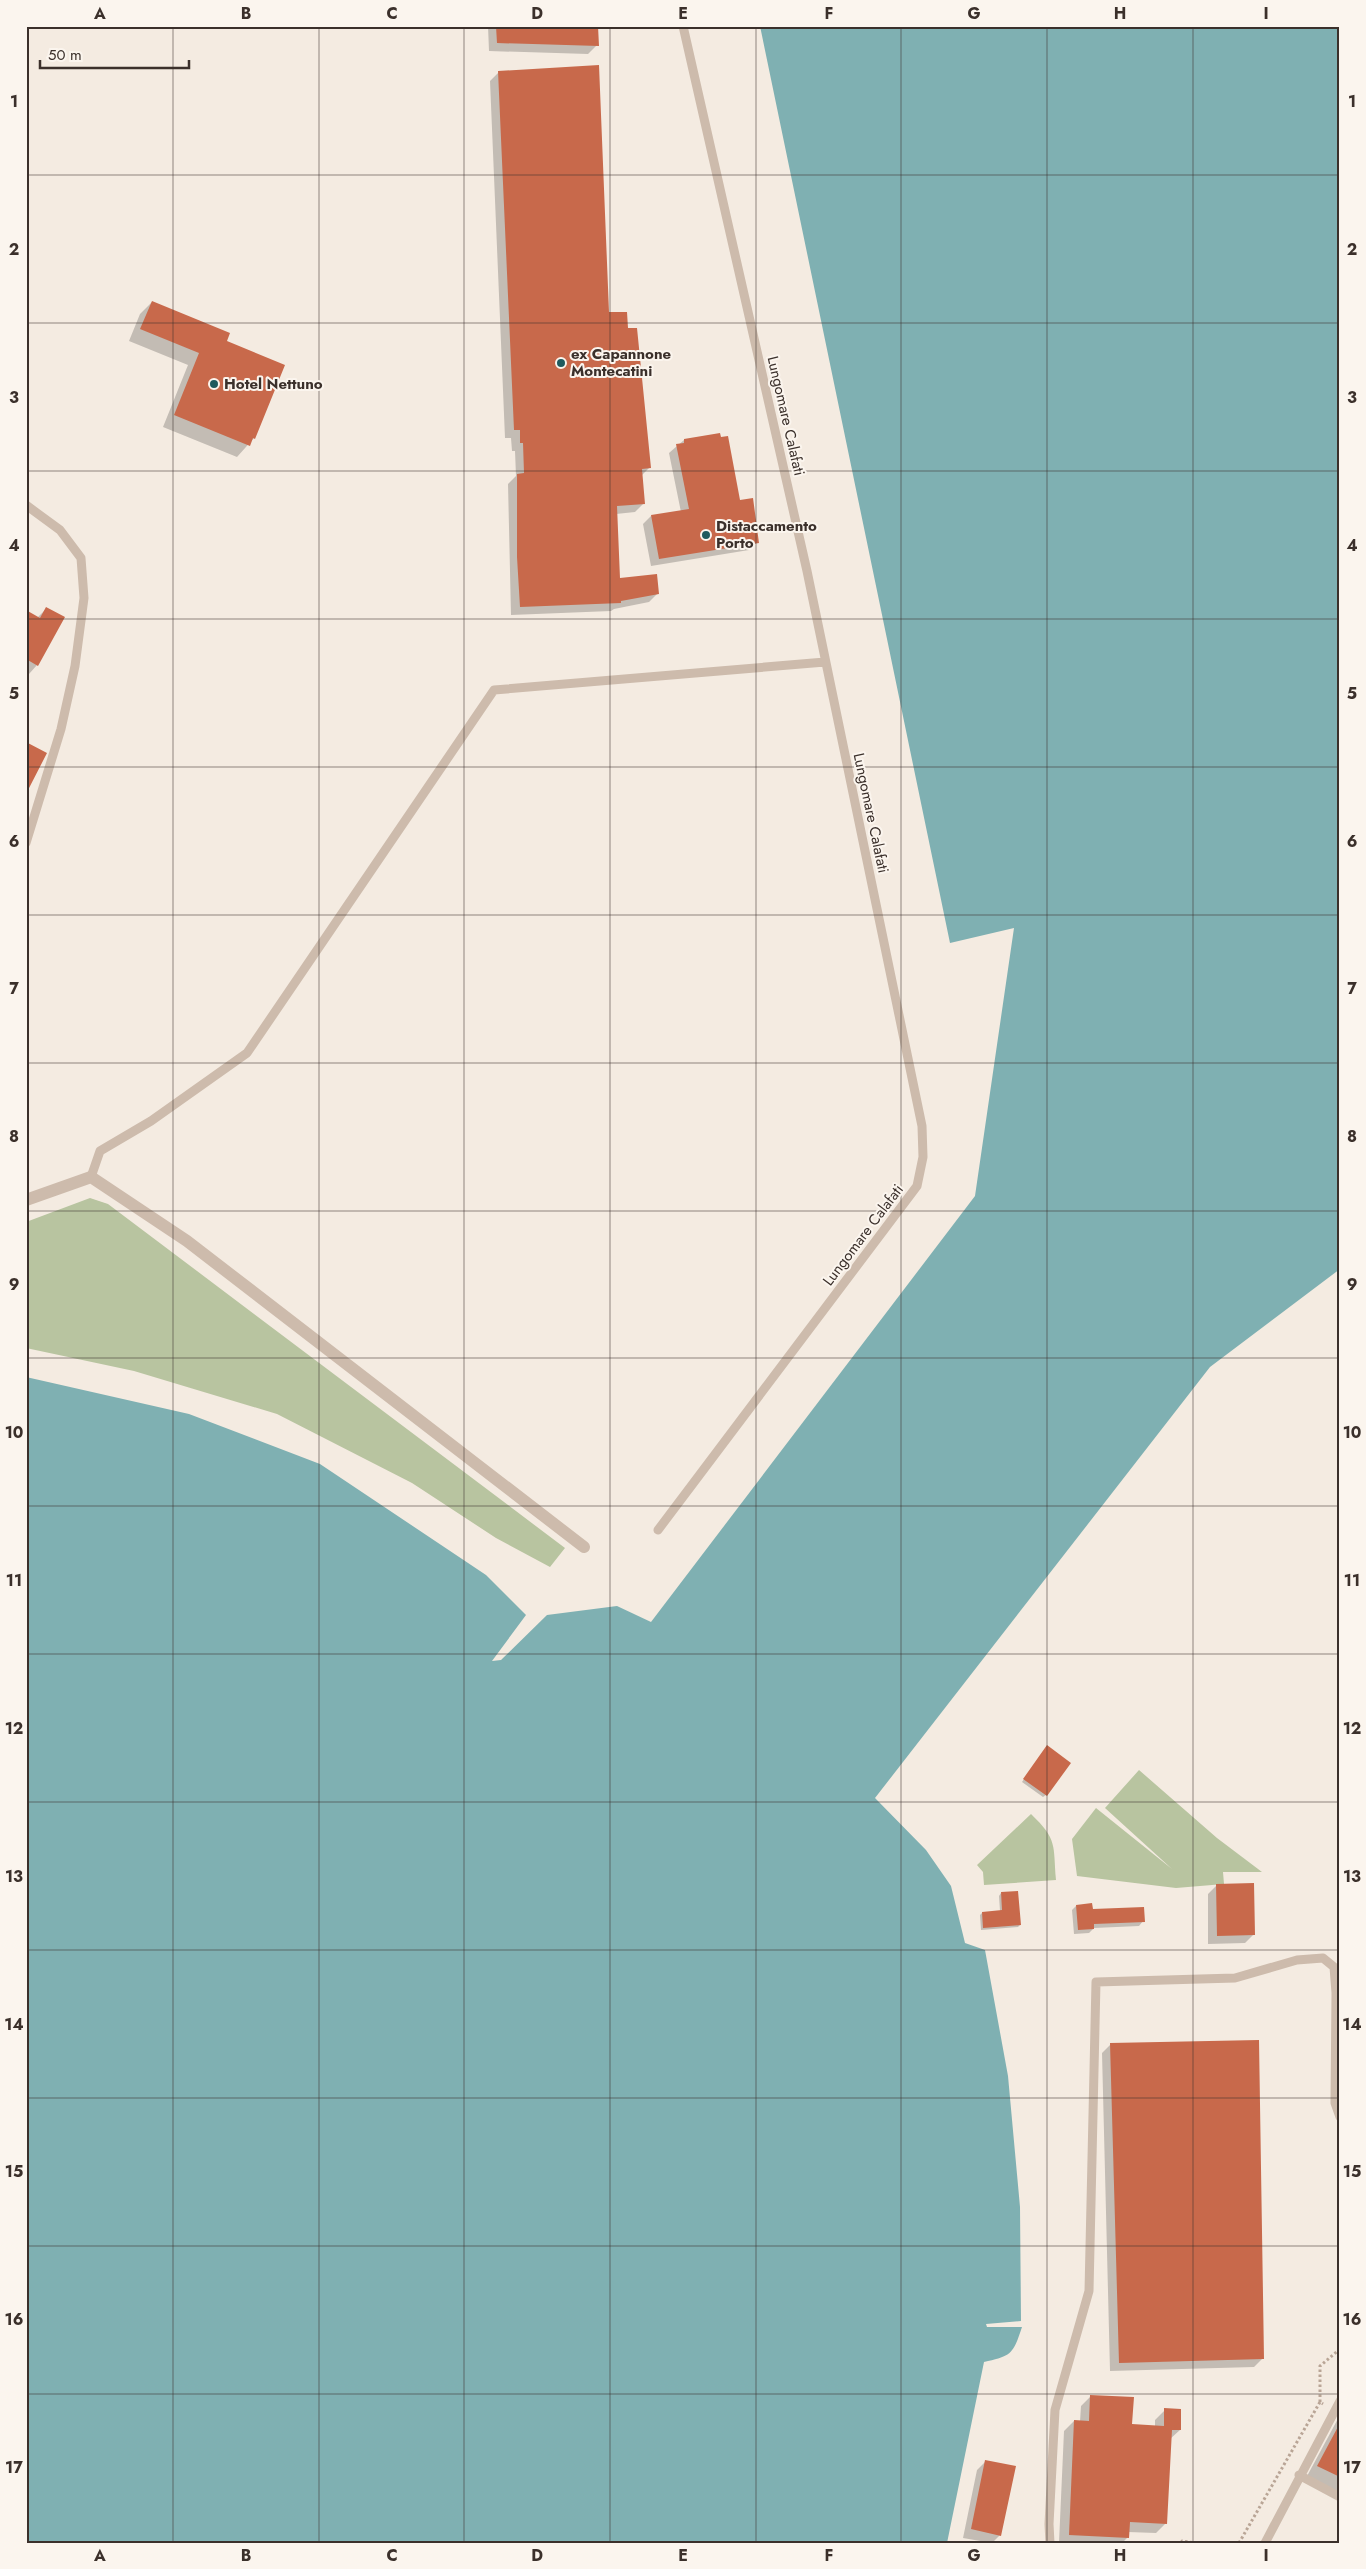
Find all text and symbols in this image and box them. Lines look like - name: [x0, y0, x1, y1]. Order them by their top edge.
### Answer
- text: A: [93, 2, 106, 25]
- text: B: [241, 2, 251, 25]
- text: C: [386, 2, 398, 25]
- text: D: [531, 2, 543, 25]
- text: E: [678, 2, 688, 25]
- text: F: [825, 2, 833, 25]
- text: G: [967, 2, 981, 25]
- text: H: [1114, 2, 1126, 25]
- text: I: [1263, 2, 1269, 25]
- scale bar: [40, 38, 189, 70]
- text: 50 m: [48, 44, 82, 66]
- text: 1: [10, 90, 18, 113]
- text: 1: [1348, 90, 1356, 113]
- text: 2: [9, 238, 19, 261]
- text: 2: [1347, 238, 1357, 261]
- place label: ex Capannone Montecatini: [571, 343, 672, 382]
- street label: Lungomare Calafati: [762, 354, 810, 478]
- marker: ex Capannone Montecatini: [555, 357, 567, 369]
- place label: Hotel Nettuno: [224, 373, 323, 395]
- marker: Hotel Nettuno: [208, 378, 220, 390]
- text: 3: [9, 386, 19, 409]
- text: 3: [1347, 386, 1357, 409]
- place label: Distaccamento Porto: [716, 515, 817, 554]
- marker: Distaccamento Porto: [700, 529, 712, 541]
- text: 4: [8, 534, 20, 557]
- text: 4: [1346, 534, 1358, 557]
- text: 5: [9, 682, 19, 705]
- text: 5: [1347, 682, 1357, 705]
- street label: Lungomare Calafati: [848, 751, 894, 875]
- text: 6: [9, 830, 19, 853]
- text: 6: [1347, 830, 1357, 853]
- text: 7: [9, 977, 19, 1000]
- text: 7: [1347, 977, 1357, 1000]
- text: 8: [9, 1125, 19, 1148]
- text: 8: [1347, 1125, 1357, 1148]
- street label: Lungomare Calafati: [817, 1180, 909, 1290]
- text: 9: [9, 1273, 19, 1296]
- text: 9: [1347, 1273, 1357, 1296]
- text: 10: [5, 1421, 23, 1444]
- text: 10: [1343, 1421, 1361, 1444]
- text: 11: [6, 1569, 22, 1592]
- text: 11: [1344, 1569, 1360, 1592]
- text: 12: [5, 1717, 23, 1740]
- text: 12: [1343, 1717, 1361, 1740]
- text: 13: [5, 1865, 23, 1888]
- text: 13: [1343, 1865, 1361, 1888]
- text: 14: [4, 2013, 24, 2036]
- text: 14: [1342, 2013, 1362, 2036]
- text: 15: [5, 2160, 23, 2183]
- text: 15: [1343, 2160, 1361, 2183]
- text: 16: [5, 2308, 23, 2331]
- text: 16: [1343, 2308, 1361, 2331]
- text: 17: [5, 2456, 23, 2479]
- text: 17: [1343, 2456, 1361, 2479]
- text: A: [93, 2544, 106, 2567]
- text: B: [241, 2544, 251, 2567]
- text: C: [386, 2544, 398, 2567]
- text: D: [531, 2544, 543, 2567]
- text: E: [678, 2544, 688, 2567]
- text: F: [825, 2544, 833, 2567]
- text: G: [967, 2544, 981, 2567]
- text: H: [1114, 2544, 1126, 2567]
- text: I: [1263, 2544, 1269, 2567]

